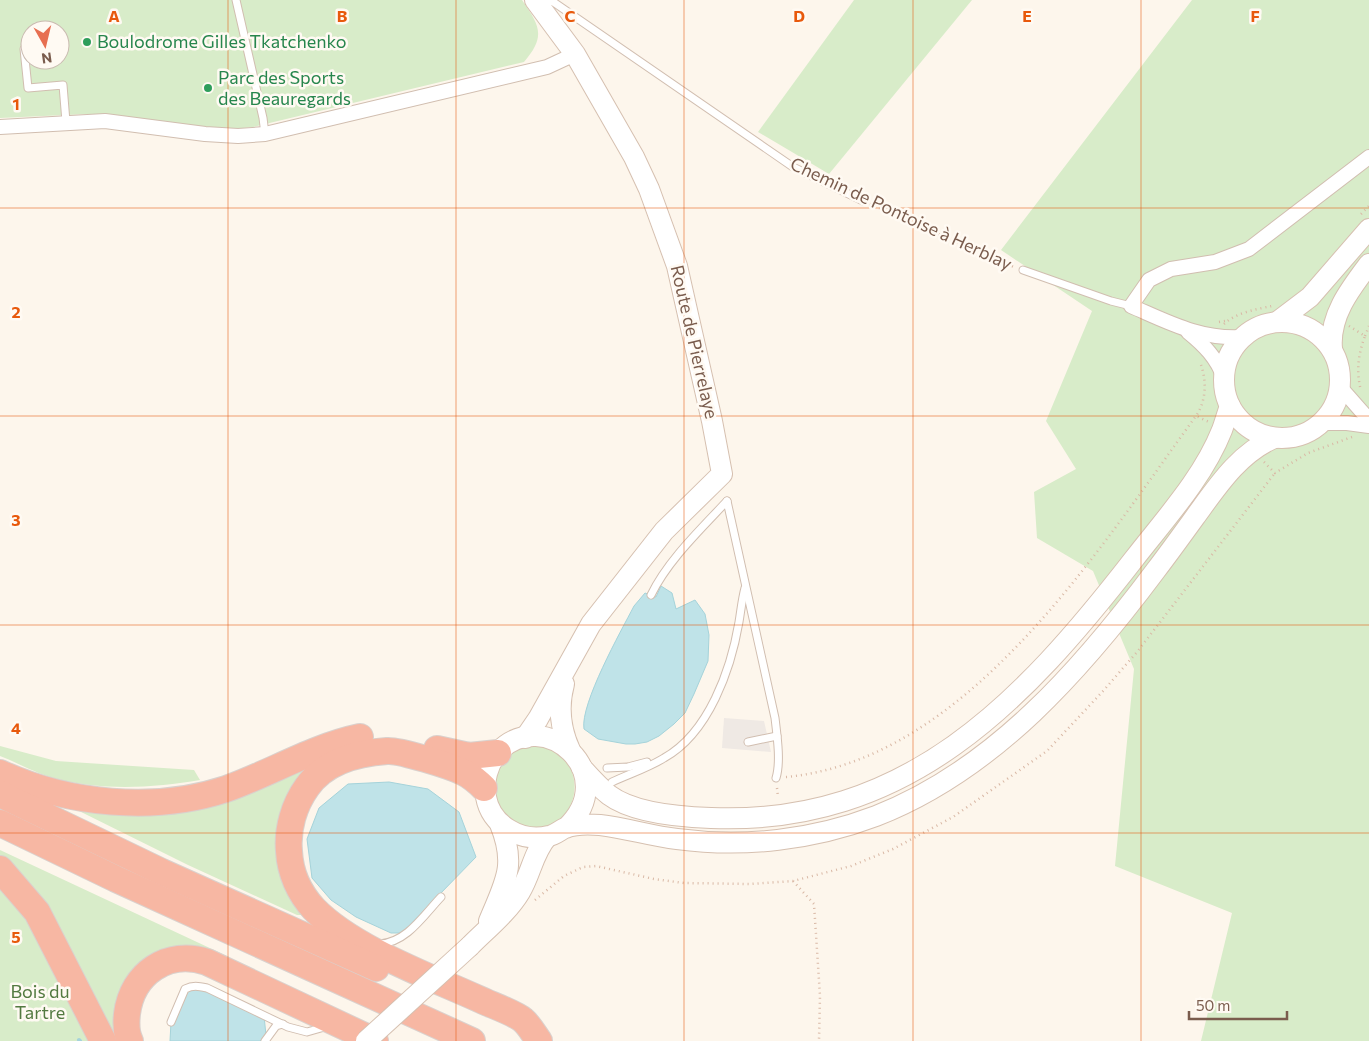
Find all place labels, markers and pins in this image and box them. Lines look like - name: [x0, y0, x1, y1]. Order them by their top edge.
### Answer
- place label: Boulodrome Gilles Tkatchenko: [97, 30, 347, 52]
- marker: Boulodrome Gilles Tkatchenko: [81, 36, 93, 48]
- place label: Parc des Sports des Beauregards: [218, 66, 351, 109]
- marker: Parc des Sports des Beauregards: [202, 82, 214, 94]

